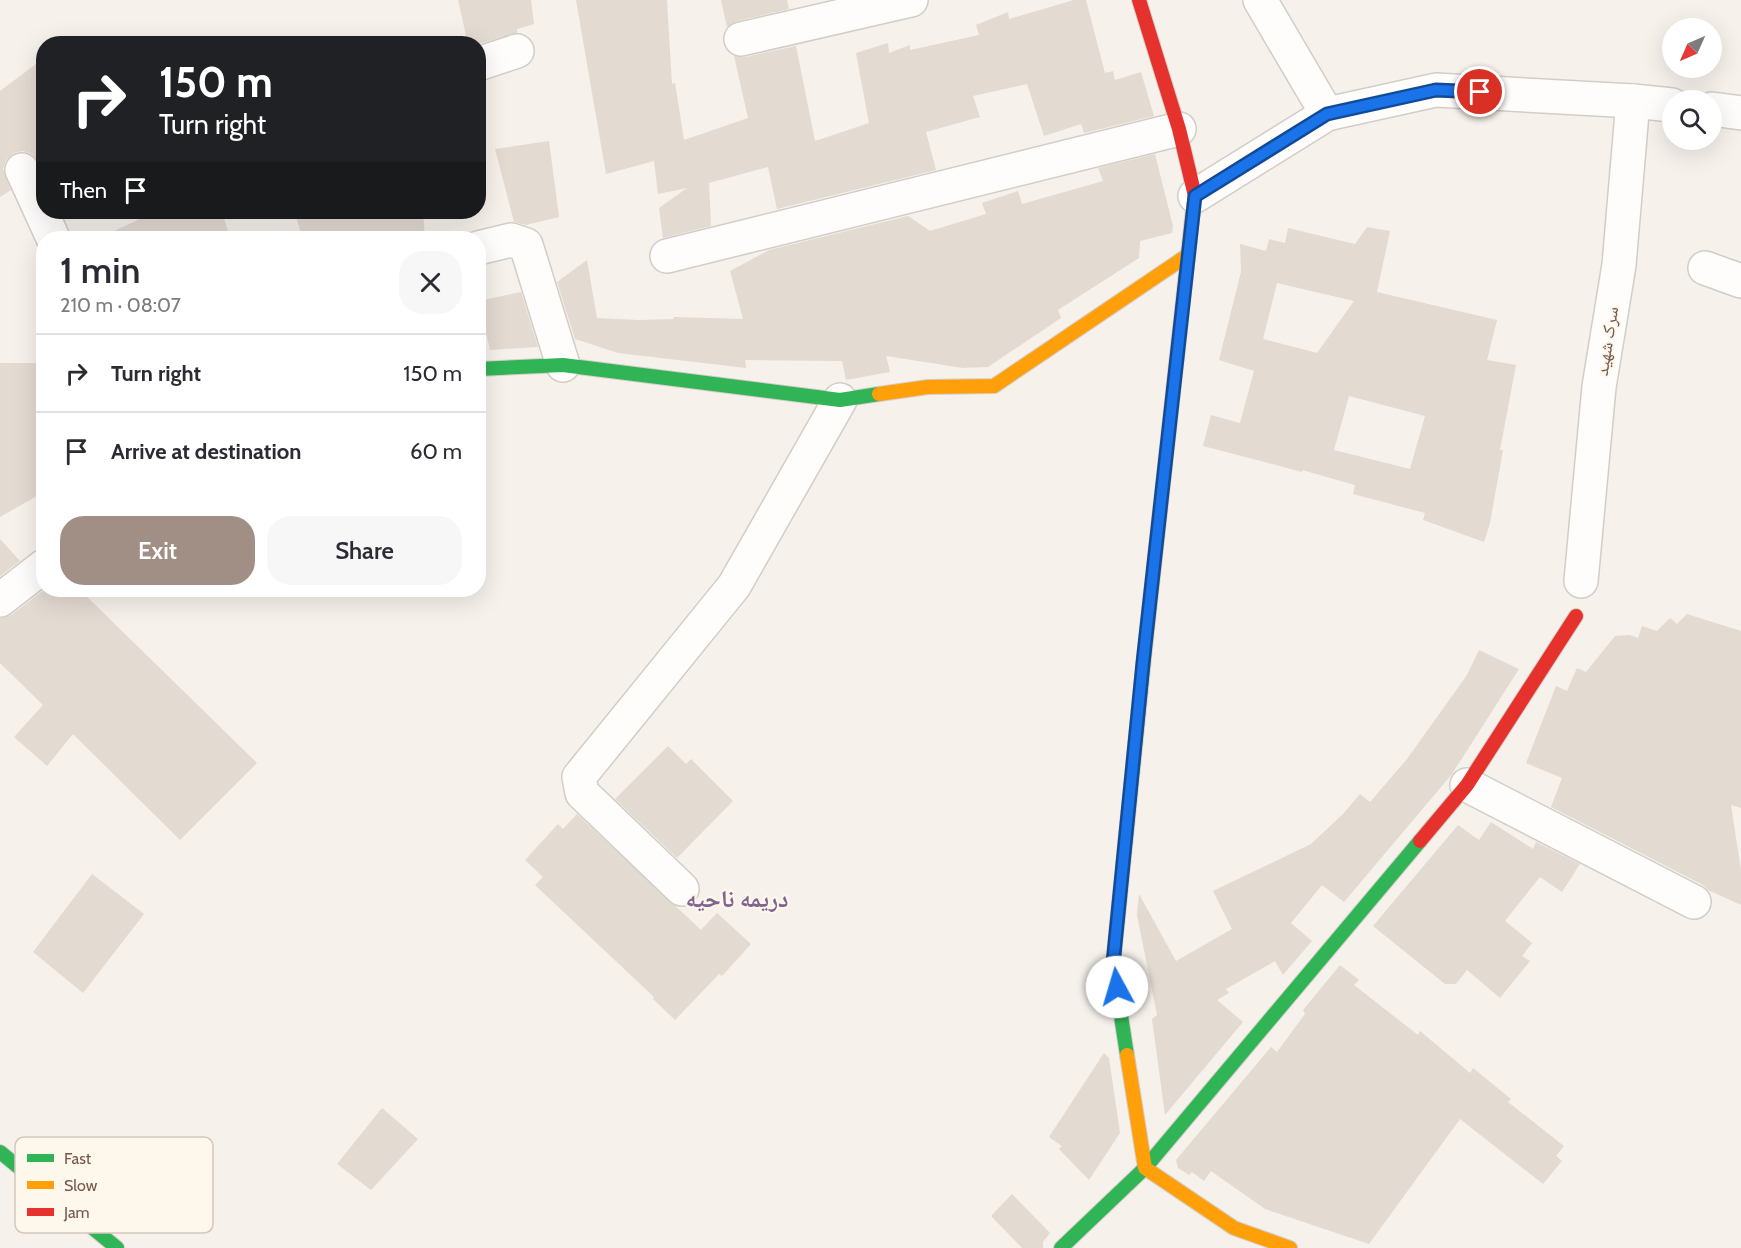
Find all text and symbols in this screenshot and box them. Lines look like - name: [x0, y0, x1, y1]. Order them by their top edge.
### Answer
- north arrow: [1662, 18, 1722, 78]
- map controls: [1662, 18, 1722, 150]
- text: 150 m: [159, 56, 273, 108]
- icon: right: [60, 60, 138, 138]
- pin: [1454, 66, 1505, 117]
- icon: arrive: [1463, 75, 1496, 108]
- button: search: [1662, 90, 1722, 150]
- text: Turn right: [159, 108, 266, 141]
- icon: arrive: [119, 174, 152, 207]
- text: Then: [60, 177, 107, 204]
- text: 1 min: [60, 248, 140, 292]
- button: close: [399, 251, 462, 314]
- text: 210 m · 08:07: [60, 293, 181, 317]
- street label: سرک شهید: [1591, 305, 1623, 377]
- icon: right: [60, 357, 93, 390]
- text: Turn right: [111, 360, 201, 387]
- text: 150 m: [403, 360, 462, 387]
- icon: arrive: [60, 435, 93, 468]
- text: Arrive at destination: [111, 438, 301, 465]
- text: 60 m: [410, 438, 462, 465]
- button: Exit: [60, 516, 255, 585]
- button: Share: [267, 516, 462, 585]
- district label: دریمه ناحیه: [685, 884, 789, 913]
- position arrow: [1085, 955, 1149, 1019]
- legend: [15, 1137, 213, 1233]
- text: Fast: [64, 1149, 92, 1168]
- text: Slow: [64, 1176, 98, 1195]
- text: Jam: [63, 1203, 90, 1222]

